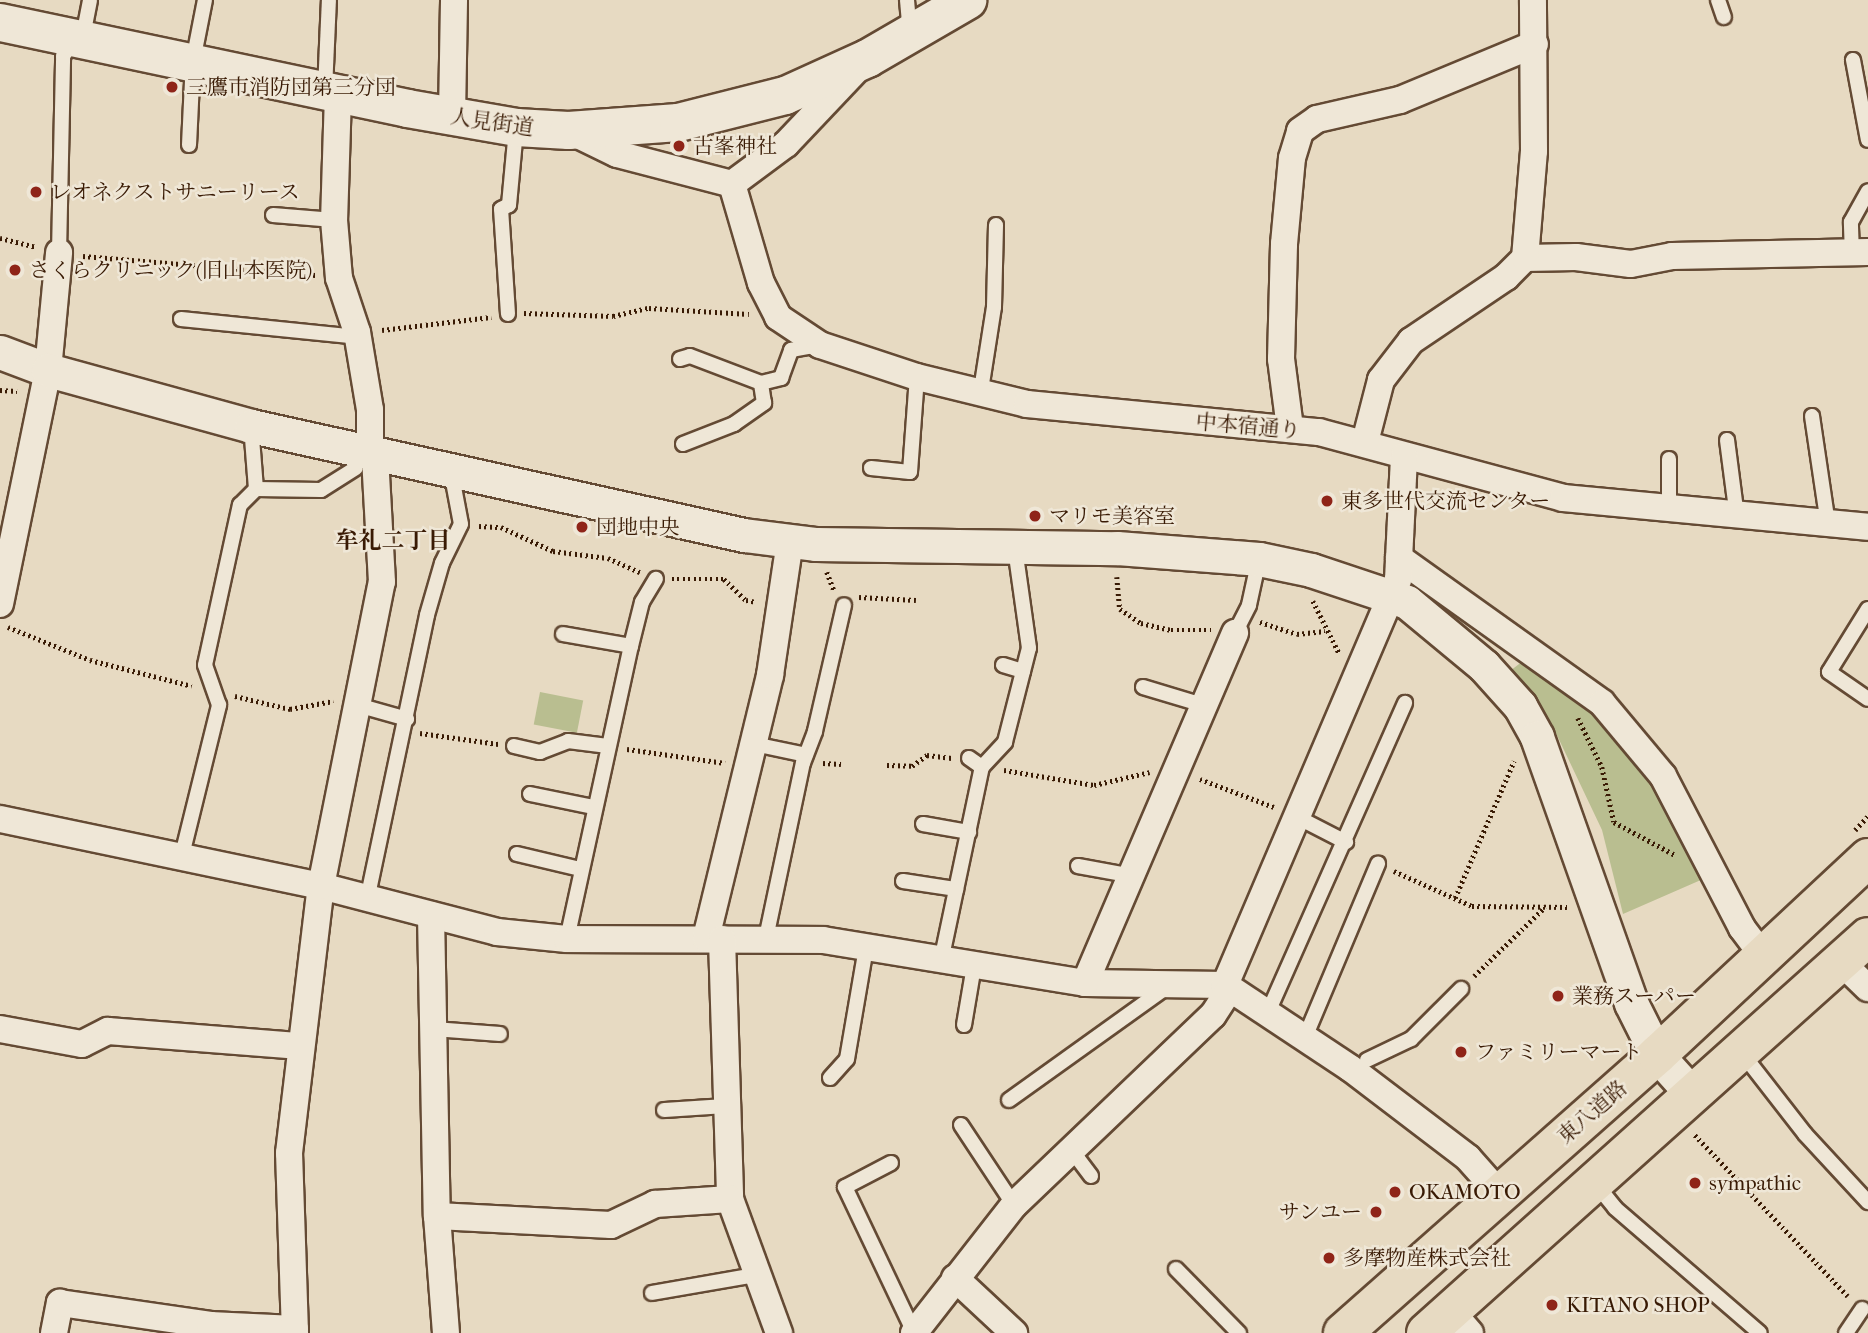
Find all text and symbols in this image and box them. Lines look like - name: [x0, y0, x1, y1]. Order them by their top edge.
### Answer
- place label: 三鷹市消防団第三分団: [186, 74, 396, 100]
- marker: 三鷹市消防団第三分団: [164, 79, 180, 95]
- street label: 人見街道: [449, 104, 535, 140]
- place label: 古峯神社: [693, 133, 777, 159]
- marker: 古峯神社: [671, 138, 687, 154]
- place label: レオネクストサニーリース: [50, 179, 302, 205]
- marker: レオネクストサニーリース: [28, 184, 44, 200]
- place label: さくらクリニック(旧山本医院): [29, 257, 314, 283]
- marker: さくらクリニック(旧山本医院): [7, 262, 23, 278]
- street label: 中本宿通り: [1195, 409, 1301, 443]
- place label: 東多世代交流センター: [1341, 488, 1551, 514]
- marker: 東多世代交流センター: [1319, 493, 1335, 509]
- place label: マリモ美容室: [1049, 503, 1175, 529]
- marker: マリモ美容室: [1027, 508, 1043, 524]
- place label: 団地中央: [596, 514, 680, 540]
- marker: 団地中央: [574, 519, 590, 535]
- district label: 牟礼二丁目: [336, 527, 450, 555]
- place label: 業務スーパー: [1572, 983, 1697, 1009]
- marker: 業務スーパー: [1550, 988, 1566, 1004]
- place label: ファミリーマート: [1475, 1039, 1643, 1065]
- marker: ファミリーマート: [1453, 1044, 1469, 1060]
- street label: 東八道路: [1552, 1075, 1632, 1149]
- place label: sympathic: [1709, 1170, 1801, 1196]
- marker: sympathic: [1687, 1175, 1703, 1191]
- place label: OKAMOTO: [1409, 1179, 1521, 1205]
- marker: OKAMOTO: [1387, 1184, 1403, 1200]
- place label: サンユー: [1278, 1199, 1362, 1225]
- marker: サンユー: [1368, 1204, 1384, 1220]
- place label: 多摩物産株式会社: [1343, 1245, 1511, 1271]
- marker: 多摩物産株式会社: [1321, 1250, 1337, 1266]
- place label: KITANO SHOP: [1566, 1292, 1710, 1318]
- marker: KITANO SHOP: [1544, 1297, 1560, 1313]

